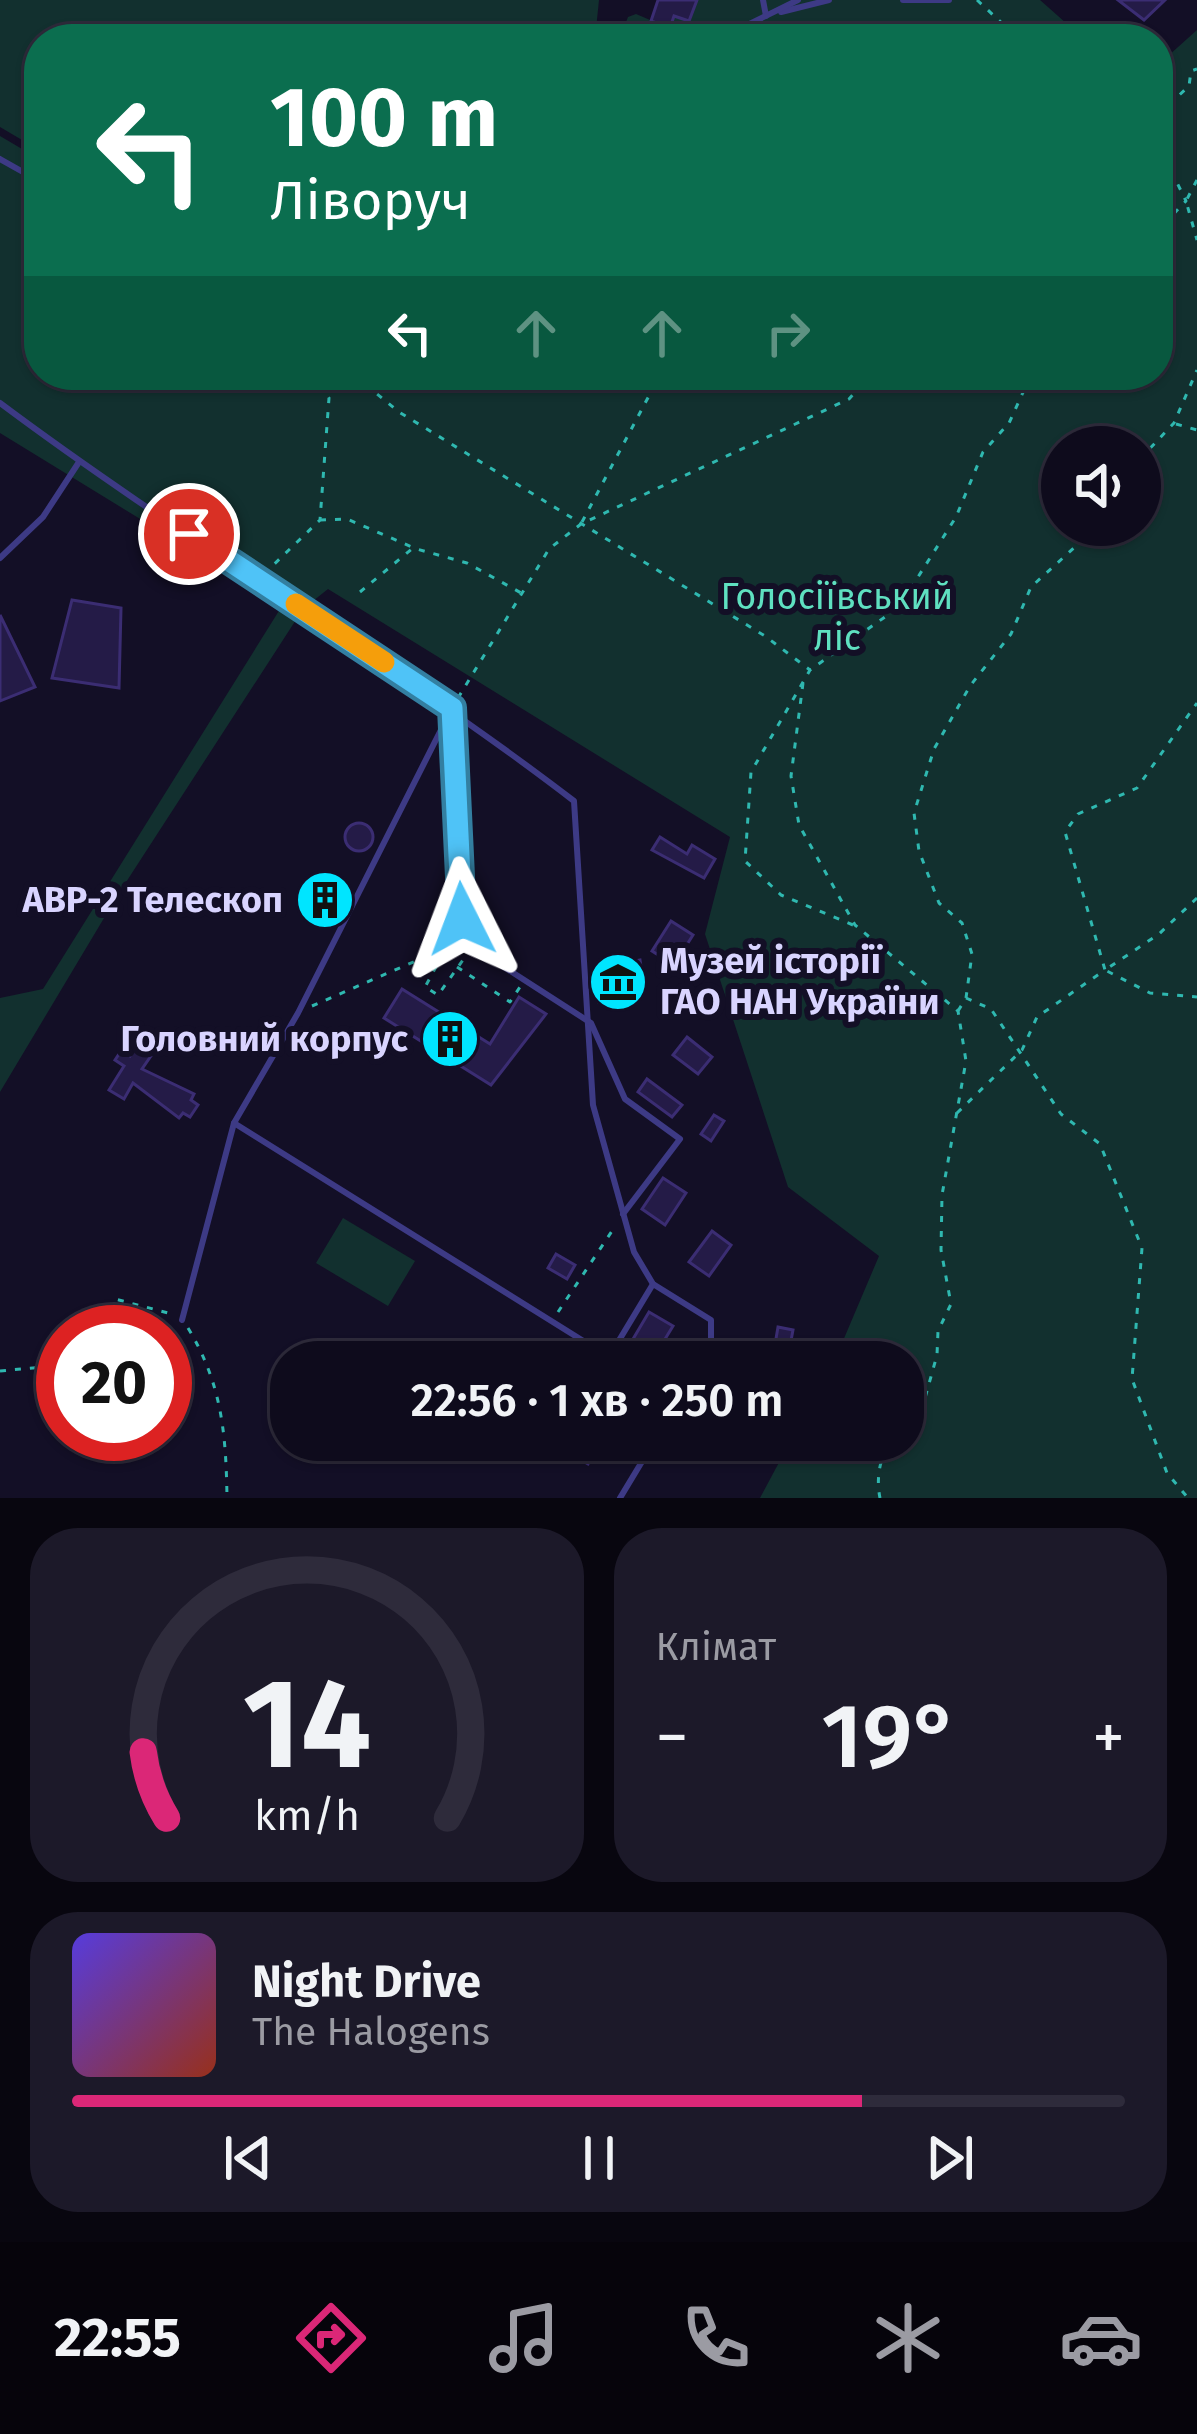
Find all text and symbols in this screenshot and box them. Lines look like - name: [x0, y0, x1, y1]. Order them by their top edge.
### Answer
- text: 100 m: [270, 67, 498, 168]
- icon: left: [72, 72, 228, 228]
- text: Ліворуч: [270, 169, 471, 233]
- icon: left: [377, 300, 443, 366]
- icon: ahead: [503, 300, 569, 366]
- icon: ahead: [629, 300, 695, 366]
- icon: right: [755, 300, 821, 366]
- map controls: [1041, 426, 1161, 546]
- button: sound: [1041, 426, 1161, 546]
- pin: [138, 483, 240, 585]
- icon: arrive: [156, 501, 222, 567]
- park label: Голосіївський ліс: [721, 575, 953, 660]
- position arrow: [399, 856, 525, 982]
- building icon: АВР-2 Телескоп: [294, 869, 356, 931]
- place label: АВР-2 Телескоп: [21, 878, 283, 922]
- place label: Музей історії ГАО НАН України: [660, 939, 940, 1024]
- museum icon: Музей історії ГАО НАН України: [587, 951, 649, 1013]
- building icon: Головний корпус: [419, 1008, 481, 1070]
- place label: Головний корпус: [120, 1017, 409, 1061]
- speed limit sign: 20: [36, 1305, 192, 1461]
- text: 22:56 · 1 хв · 250 m: [411, 1374, 783, 1428]
- text: Клімат: [656, 1624, 776, 1670]
- text: 14: [243, 1650, 371, 1800]
- text: 19°: [821, 1683, 959, 1791]
- text: −: [656, 1698, 689, 1777]
- text: +: [1092, 1698, 1125, 1777]
- text: km/h: [254, 1790, 360, 1841]
- text: Night Drive: [252, 1955, 481, 2009]
- text: The Halogens: [252, 2009, 490, 2055]
- icon: previous: [215, 2125, 281, 2191]
- icon: pause: [566, 2125, 632, 2191]
- icon: next: [917, 2125, 983, 2191]
- icon: directions: [289, 2296, 373, 2380]
- icon: music: [482, 2296, 566, 2380]
- icon: phone: [674, 2296, 758, 2380]
- icon: climate: [866, 2296, 950, 2380]
- icon: car: [1059, 2296, 1143, 2380]
- text: 22:55: [54, 2306, 181, 2370]

